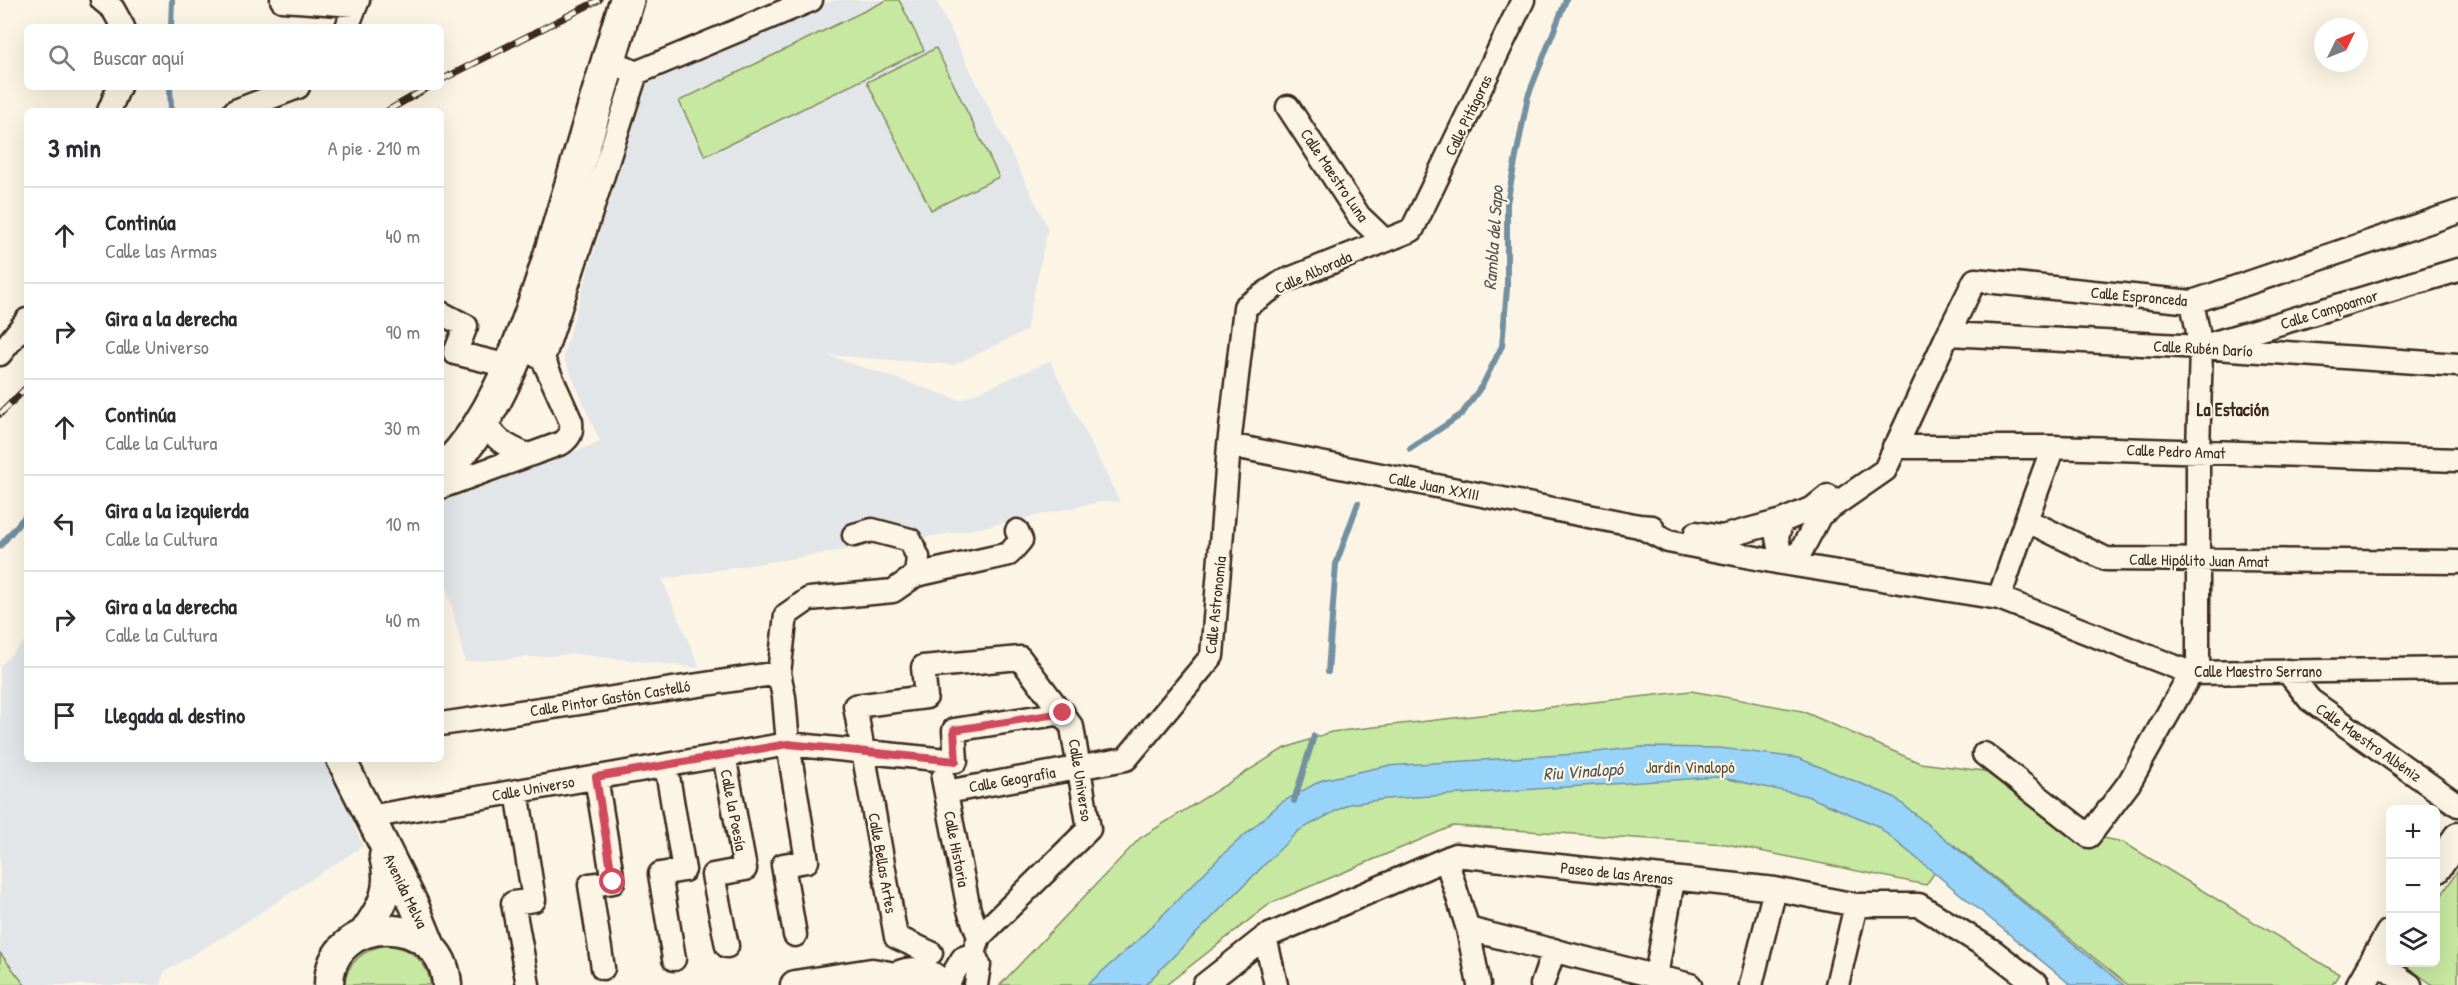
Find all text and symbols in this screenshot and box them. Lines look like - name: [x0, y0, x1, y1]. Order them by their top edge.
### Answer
- north arrow: [2314, 18, 2368, 72]
- search box: [24, 24, 444, 90]
- icon: search: [45, 41, 78, 74]
- text: Buscar aquí: [93, 42, 185, 72]
- street label: Calle Pitágoras: [1439, 71, 1497, 159]
- street label: Calle Maestro Luna: [1296, 124, 1374, 226]
- text: 3 min: [48, 130, 101, 165]
- text: A pie · 210 m: [328, 134, 420, 161]
- water label: Rambla del Sapo: [1477, 183, 1509, 291]
- text: Continúa: [105, 207, 176, 237]
- icon: ahead: [48, 219, 81, 252]
- text: 40 m: [385, 222, 420, 249]
- text: Calle las Armas: [105, 237, 217, 264]
- street label: Calle Alborada: [1271, 245, 1355, 299]
- street label: Calle Espronceda: [2090, 281, 2188, 311]
- street label: Calle Campoamor: [2278, 284, 2380, 334]
- text: Gira a la derecha: [105, 303, 237, 333]
- icon: right: [48, 315, 81, 348]
- text: 90 m: [386, 318, 420, 345]
- text: Calle Universo: [105, 333, 209, 360]
- street label: Calle Rubén Darío: [2153, 334, 2254, 362]
- district label: La Estación: [2197, 397, 2269, 422]
- text: Continúa: [105, 399, 176, 429]
- icon: ahead: [48, 411, 81, 444]
- text: 30 m: [384, 414, 420, 441]
- text: Calle la Cultura: [105, 429, 217, 456]
- street label: Calle Pedro Amat: [2126, 438, 2226, 464]
- street label: Calle Juan XXIII: [1387, 466, 1481, 506]
- text: Gira a la izquierda: [105, 495, 249, 525]
- icon: left: [48, 507, 81, 540]
- text: 10 m: [386, 510, 420, 537]
- text: Calle la Cultura: [105, 525, 217, 552]
- street label: Calle Hipólito Juan Amat: [2129, 548, 2270, 572]
- street label: Calle Astronomía: [1199, 555, 1231, 655]
- text: Gira a la derecha: [105, 591, 237, 621]
- icon: right: [48, 603, 81, 636]
- text: 40 m: [385, 606, 420, 633]
- text: Calle la Cultura: [105, 621, 217, 648]
- street label: Calle Maestro Serrano: [2194, 660, 2323, 682]
- street label: Calle Pintor Gastón Castelló: [528, 674, 692, 722]
- street label: Calle Maestro Albéniz: [2312, 697, 2427, 787]
- icon: arrive: [48, 699, 81, 732]
- route end: [1049, 699, 1075, 725]
- text: Llegada al destino: [105, 700, 245, 730]
- street label: Calle Universo: [1064, 737, 1098, 823]
- water label: Riu Vinalopó: [1542, 756, 1625, 786]
- park label: Jardín Vinalopó: [1645, 756, 1735, 778]
- street label: Calle Geografía: [967, 761, 1057, 797]
- street label: Calle la Poesía: [715, 767, 753, 853]
- street label: Calle Universo: [490, 770, 576, 806]
- map controls: [2386, 805, 2440, 967]
- button: +: [2386, 805, 2440, 859]
- street label: Calle Historia: [939, 809, 975, 889]
- street label: Calle Bellas Artes: [863, 811, 903, 915]
- street label: Avenida Melva: [378, 850, 434, 932]
- street label: Paseo de las Arenas: [1560, 856, 1674, 890]
- button: −: [2386, 859, 2440, 913]
- route start: [599, 868, 625, 894]
- button: layers: [2386, 913, 2440, 967]

